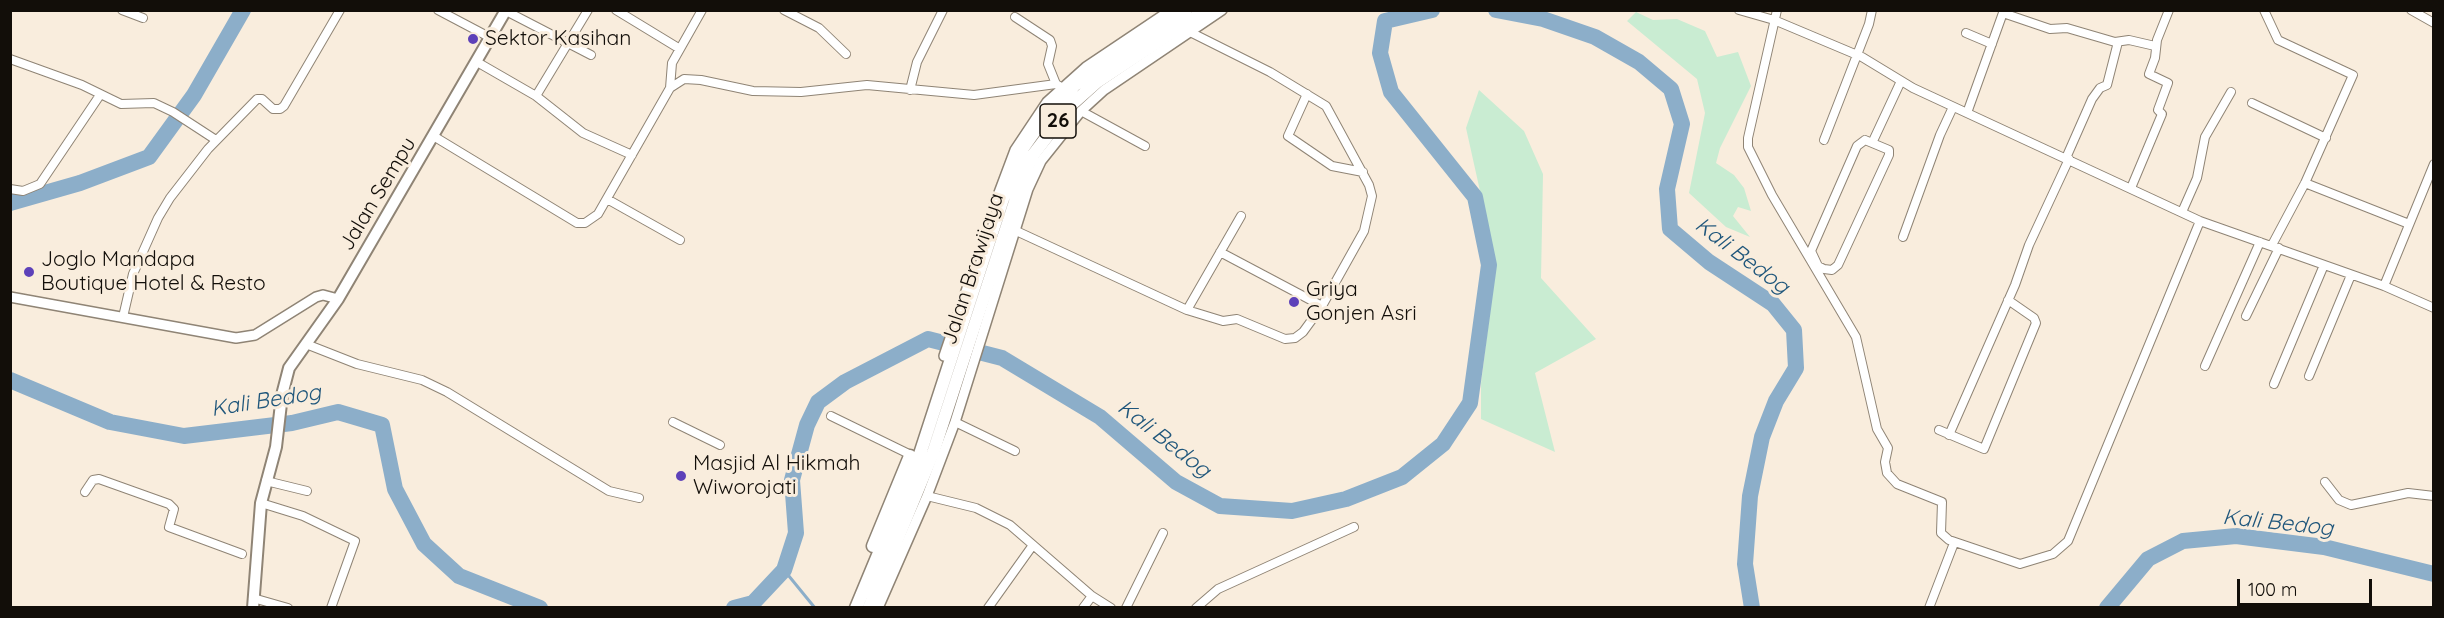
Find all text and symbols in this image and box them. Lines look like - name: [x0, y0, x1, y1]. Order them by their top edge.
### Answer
- place label: Sektor Kasihan: [485, 26, 631, 52]
- marker: Sektor Kasihan: [466, 32, 480, 46]
- road number: 26: [1040, 104, 1076, 138]
- street label: Jalan Sempu: [334, 133, 422, 255]
- street label: Jalan Brawijaya: [937, 190, 1009, 348]
- water label: Kali Bedog: [1690, 212, 1794, 300]
- place label: Joglo Mandapa Boutique Hotel & Resto: [41, 247, 266, 297]
- marker: Joglo Mandapa Boutique Hotel & Resto: [22, 265, 36, 279]
- place label: Griya Gonjen Asri: [1306, 277, 1417, 327]
- marker: Griya Gonjen Asri: [1287, 295, 1301, 309]
- water label: Kali Bedog: [209, 379, 323, 423]
- water label: Kali Bedog: [1112, 394, 1216, 484]
- place label: Masjid Al Hikmah Wiworojati: [693, 451, 860, 501]
- marker: Masjid Al Hikmah Wiworojati: [674, 469, 688, 483]
- water label: Kali Bedog: [2221, 504, 2335, 542]
- scale bar: [2240, 567, 2375, 605]
- text: 100 m: [2248, 578, 2297, 601]

